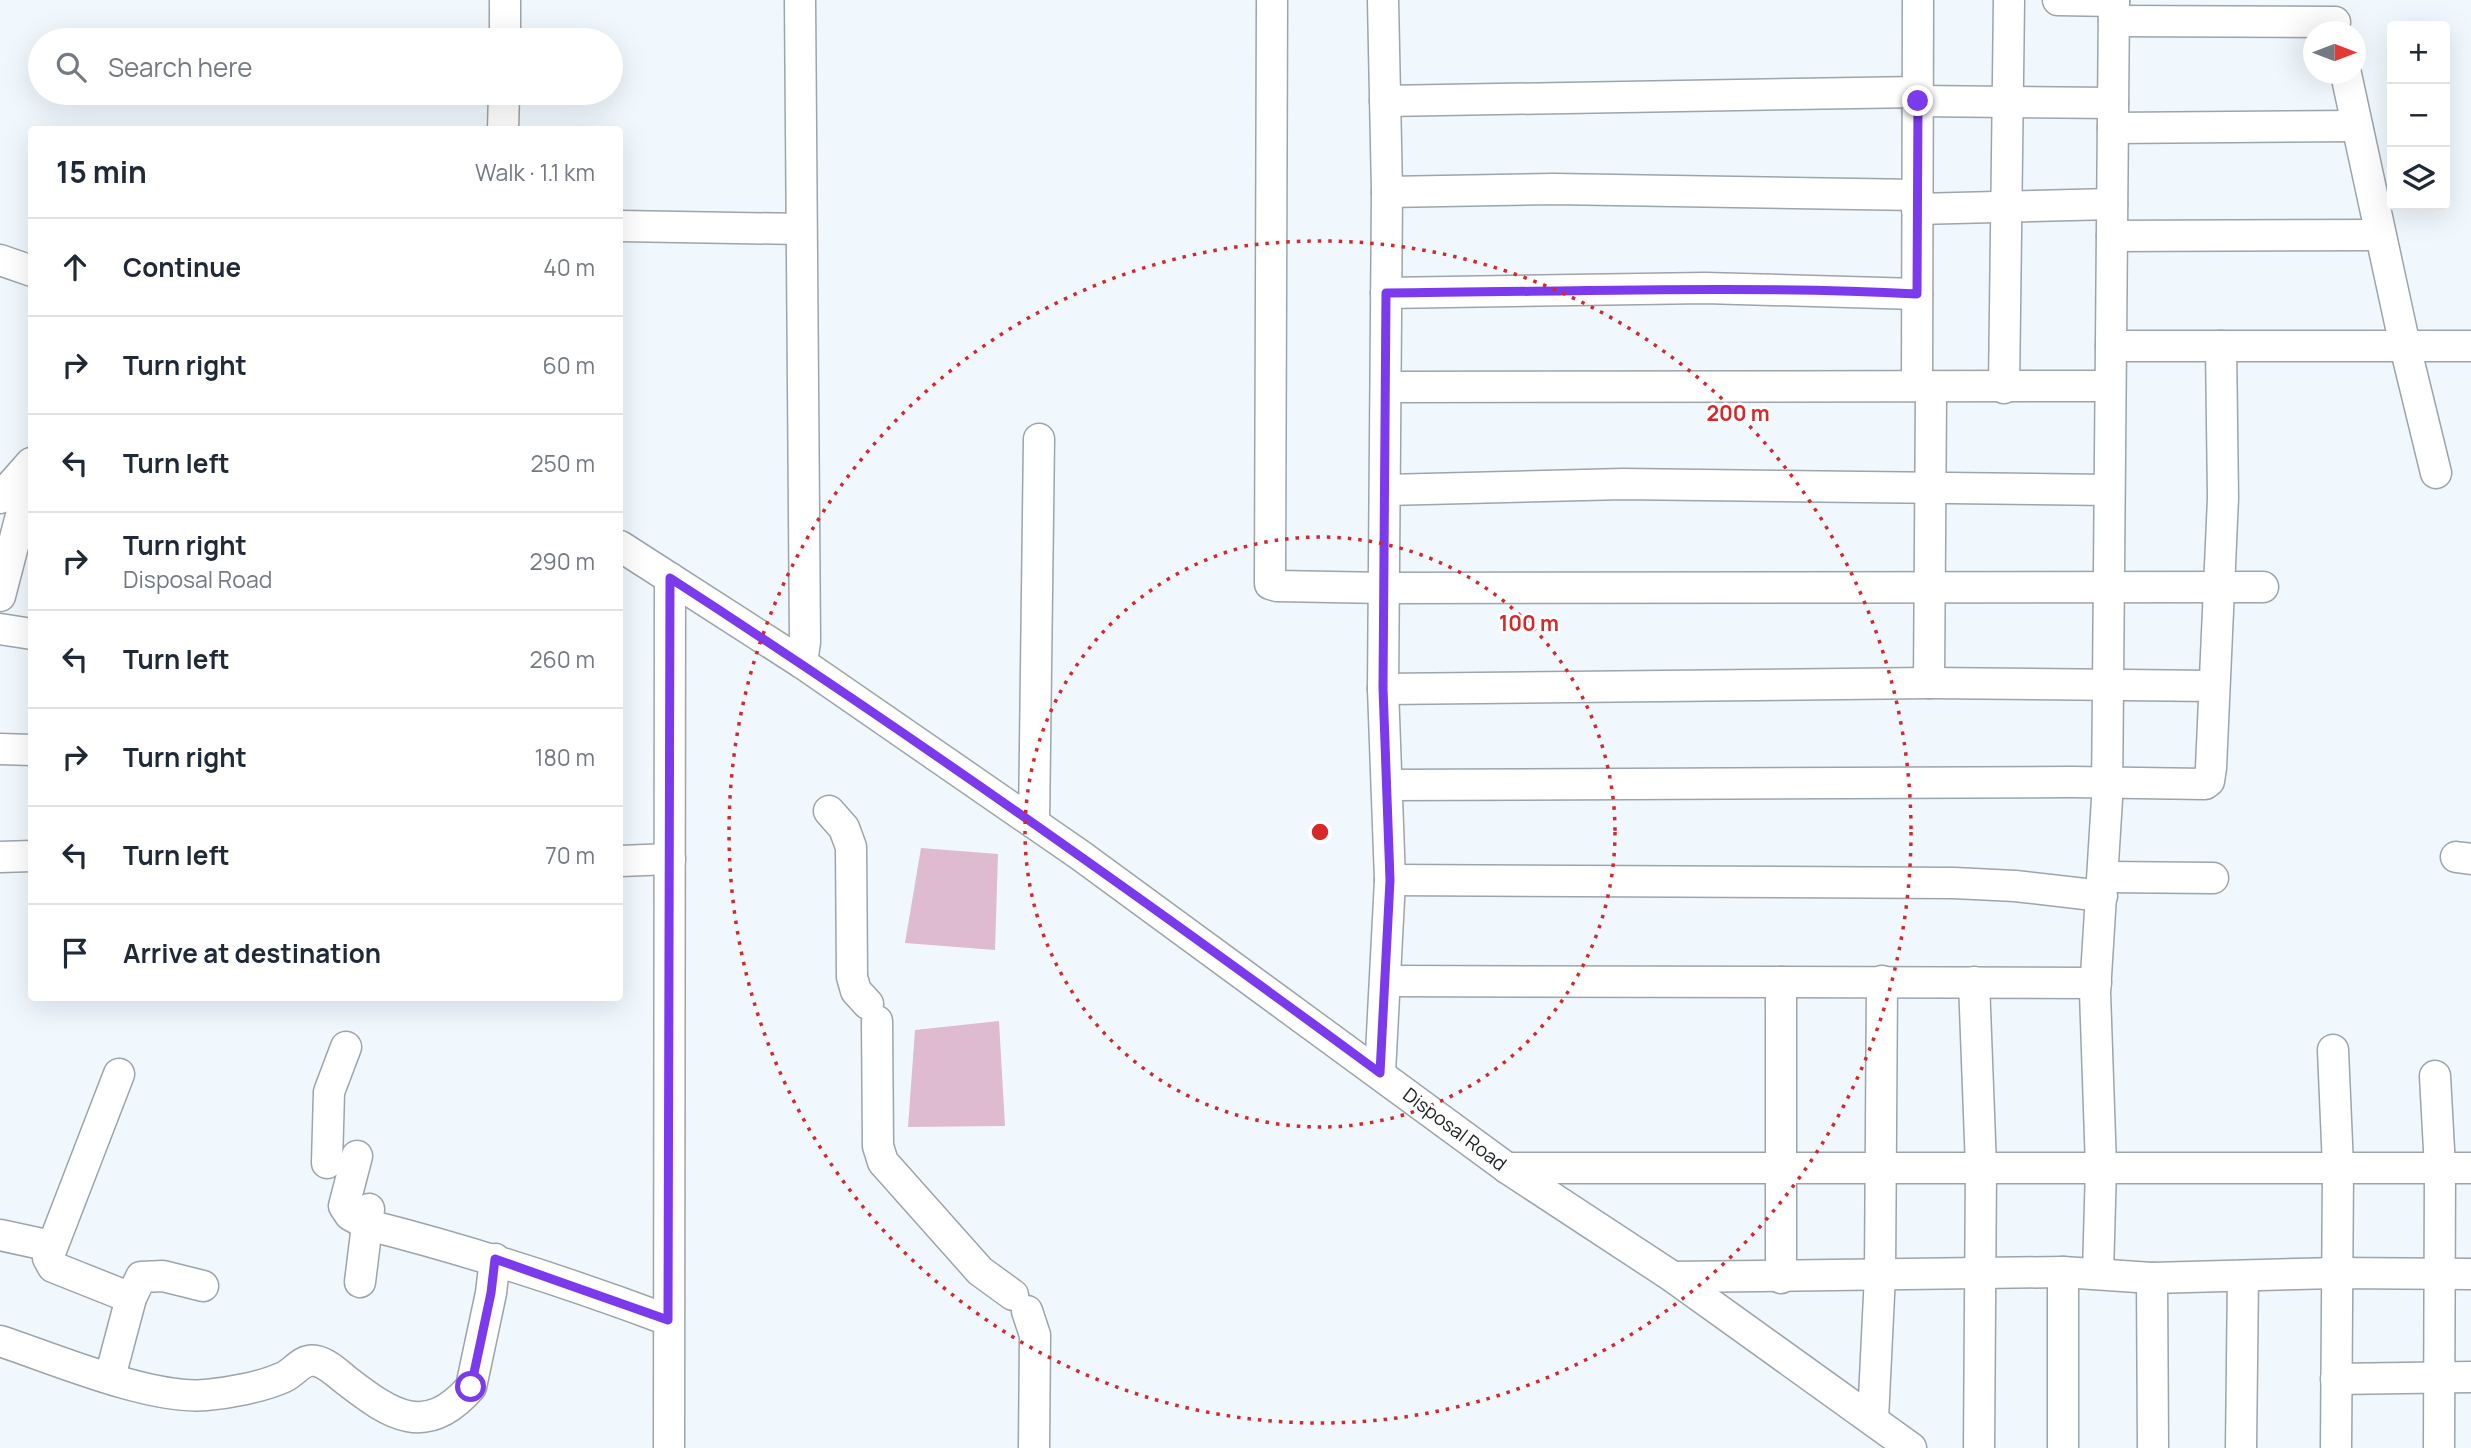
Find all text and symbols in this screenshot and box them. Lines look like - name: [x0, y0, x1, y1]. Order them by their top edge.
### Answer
- north arrow: [2303, 21, 2366, 84]
- map controls: [2387, 21, 2450, 210]
- button: +: [2387, 21, 2450, 84]
- search box: [28, 28, 623, 105]
- icon: search: [52, 48, 90, 86]
- text: Search here: [108, 49, 253, 85]
- button: −: [2387, 84, 2450, 147]
- route end: [1902, 85, 1933, 116]
- button: layers: [2387, 147, 2450, 210]
- text: 15 min: [56, 151, 147, 192]
- text: Walk · 1.1 km: [475, 156, 595, 188]
- icon: ahead: [56, 248, 94, 286]
- text: Continue: [123, 249, 241, 285]
- text: 40 m: [543, 251, 595, 283]
- icon: right: [56, 346, 94, 384]
- text: Turn right: [123, 347, 247, 383]
- text: 60 m: [543, 349, 595, 381]
- text: 200 m: [1706, 399, 1770, 427]
- icon: left: [56, 444, 94, 482]
- text: Turn left: [123, 445, 230, 481]
- text: 250 m: [530, 447, 595, 479]
- text: Turn right: [123, 527, 247, 563]
- icon: right: [56, 542, 94, 580]
- text: 290 m: [529, 545, 595, 577]
- text: Disposal Road: [123, 563, 272, 595]
- text: 100 m: [1499, 609, 1559, 637]
- icon: left: [56, 640, 94, 678]
- text: Turn left: [123, 641, 230, 677]
- text: 260 m: [529, 643, 595, 675]
- icon: right: [56, 738, 94, 776]
- text: Turn right: [123, 739, 247, 775]
- text: 180 m: [535, 741, 595, 773]
- centre of rings: [1308, 820, 1332, 844]
- icon: left: [56, 836, 94, 874]
- text: Turn left: [123, 837, 230, 873]
- text: 70 m: [545, 839, 595, 871]
- icon: arrive: [56, 934, 94, 972]
- text: Arrive at destination: [123, 935, 381, 971]
- street label: Disposal Road: [1398, 1081, 1512, 1177]
- route start: [455, 1371, 486, 1402]

